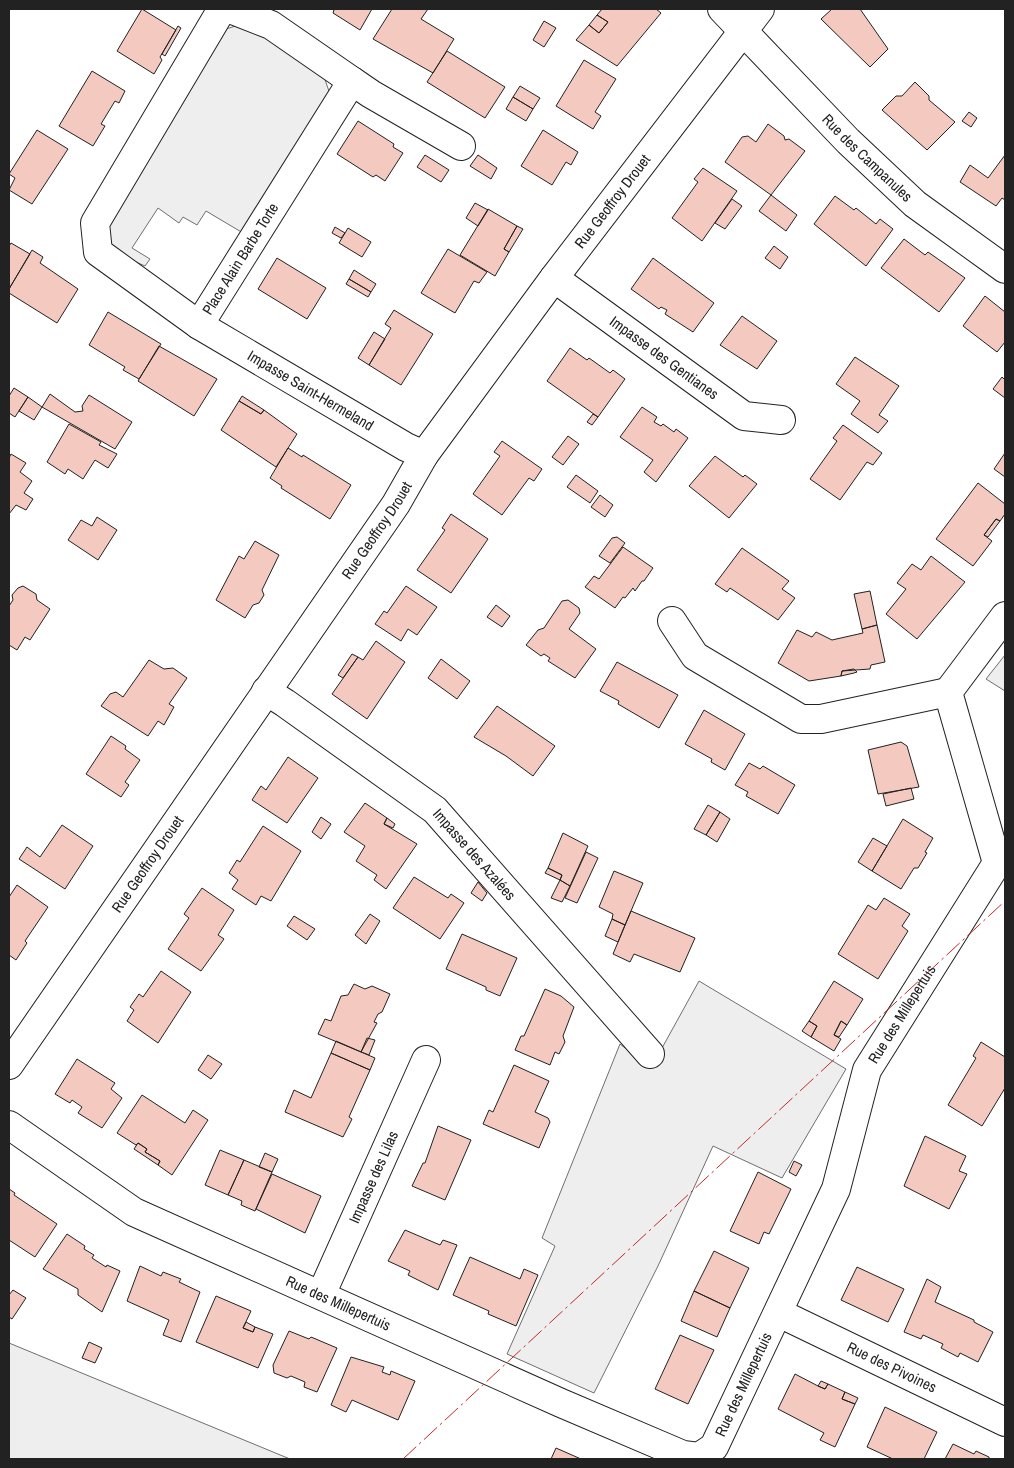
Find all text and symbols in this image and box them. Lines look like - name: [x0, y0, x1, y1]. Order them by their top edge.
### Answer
- street label: Rue des Campanules: [818, 109, 917, 206]
- street label: Rue Geoffroy Drouet: [569, 149, 655, 253]
- street label: Place Alain Barbe Torte: [197, 199, 283, 319]
- street label: Impasse des Gentianes: [606, 311, 723, 404]
- street label: Impasse Saint-Hermeland: [244, 345, 378, 436]
- street label: Rue Geoffroy Drouet: [336, 477, 417, 583]
- street label: Impasse des Azalées: [428, 804, 521, 905]
- street label: Rue Geoffroy Drouet: [106, 811, 188, 917]
- street label: Rue des Millepertuis: [863, 961, 940, 1067]
- street label: Impasse des Lilas: [343, 1127, 403, 1227]
- street label: Rue des Millepertuis: [283, 1270, 394, 1336]
- street label: Rue des Millepertuis: [709, 1329, 777, 1440]
- street label: Rue des Pivoines: [843, 1336, 940, 1397]

